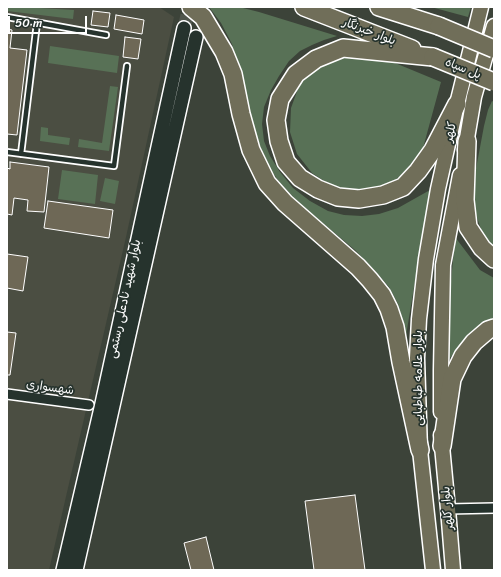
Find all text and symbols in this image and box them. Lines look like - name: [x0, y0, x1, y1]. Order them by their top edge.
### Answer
- scale bar: [10, 8, 89, 34]
- text: 50 m: [15, 12, 42, 34]
- street label: بلوار خبرنگار: [340, 15, 398, 49]
- street label: پل سپاه: [443, 55, 483, 83]
- street label: کلهر: [442, 120, 460, 144]
- street label: بلوار شهید نادعلی رستمی: [105, 238, 145, 360]
- street label: بلوار علامه طباطبایی: [412, 330, 426, 426]
- street label: شهسواری: [25, 378, 75, 398]
- street label: بلوار کلهر: [439, 486, 457, 530]

